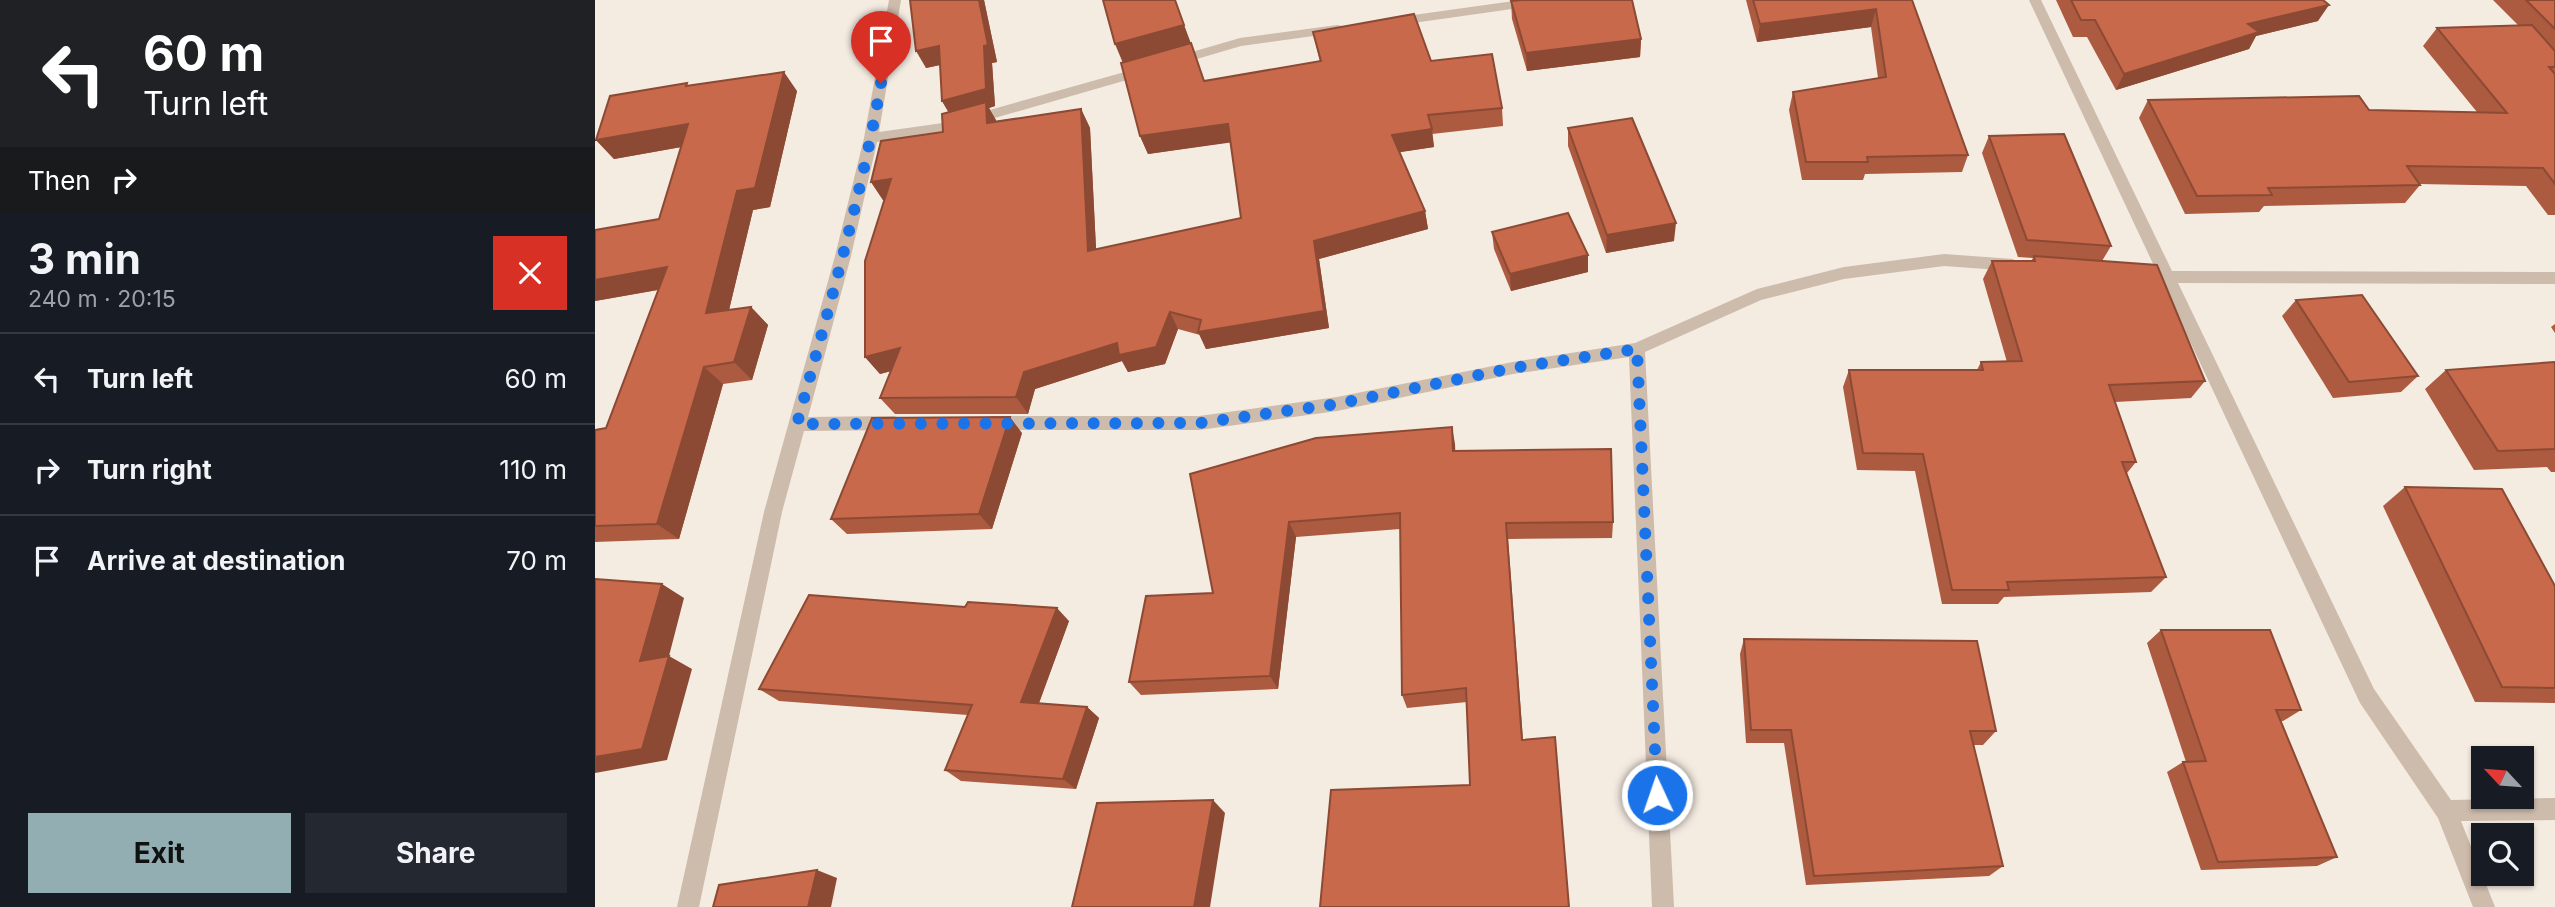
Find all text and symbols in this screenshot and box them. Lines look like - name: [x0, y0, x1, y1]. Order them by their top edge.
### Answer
- pin: [851, 11, 911, 83]
- icon: arrive: [862, 22, 900, 60]
- text: 60 m: [143, 24, 264, 83]
- icon: left: [28, 28, 119, 119]
- text: Turn left: [143, 84, 268, 123]
- icon: right: [105, 161, 143, 199]
- text: Then: [28, 165, 91, 196]
- text: 3 min: [28, 233, 141, 284]
- button: close: [493, 236, 567, 310]
- text: 240 m · 20:15: [28, 285, 176, 313]
- icon: left: [28, 360, 66, 398]
- text: Turn left: [87, 363, 193, 394]
- text: 60 m: [504, 363, 567, 394]
- icon: right: [28, 451, 66, 489]
- text: Turn right: [87, 454, 212, 485]
- text: 110 m: [499, 454, 567, 485]
- icon: arrive: [28, 542, 66, 580]
- text: Arrive at destination: [87, 545, 346, 576]
- text: 70 m: [506, 545, 567, 576]
- north arrow: [2471, 746, 2534, 808]
- map controls: [2471, 746, 2534, 886]
- position arrow: [1620, 758, 1694, 832]
- button: Exit: [28, 813, 291, 893]
- button: Share: [305, 813, 567, 893]
- button: search: [2471, 823, 2534, 886]

